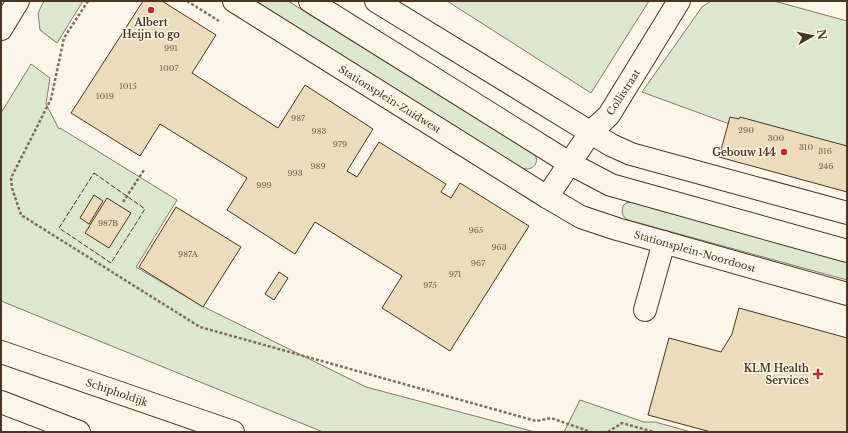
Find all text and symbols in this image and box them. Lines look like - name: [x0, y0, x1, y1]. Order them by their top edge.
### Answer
- marker: Albert Heijn to go: [146, 5, 156, 15]
- place label: Albert Heijn to go: [122, 16, 180, 41]
- north arrow: [792, 16, 832, 56]
- text: N: [814, 28, 830, 41]
- house number: 991: [164, 43, 178, 53]
- house number: 1007: [159, 63, 179, 73]
- street label: Stationsplein-Zuidwest: [336, 63, 444, 136]
- street label: Collistraat: [604, 67, 643, 118]
- house number: 1015: [119, 81, 137, 91]
- house number: 1019: [96, 91, 114, 101]
- house number: 987: [291, 113, 306, 123]
- house number: 290: [738, 125, 754, 135]
- house number: 983: [312, 126, 327, 136]
- house number: 300: [768, 133, 784, 143]
- house number: 979: [333, 139, 347, 149]
- house number: 310: [799, 142, 813, 152]
- place label: Gebouw 144: [712, 146, 776, 159]
- house number: 316: [818, 146, 832, 156]
- marker: Gebouw 144: [779, 147, 789, 157]
- house number: 989: [310, 161, 326, 171]
- house number: 246: [819, 161, 833, 171]
- house number: 993: [287, 168, 303, 178]
- house number: 999: [256, 180, 272, 190]
- house number: 987B: [98, 218, 118, 228]
- house number: 965: [469, 225, 484, 235]
- street label: Stationsplein-Noordoost: [632, 228, 757, 275]
- house number: 963: [491, 242, 507, 252]
- house number: 987A: [178, 249, 199, 259]
- house number: 967: [471, 258, 486, 268]
- house number: 971: [449, 269, 462, 279]
- house number: 975: [423, 280, 437, 290]
- place label: KLM Health Services: [744, 362, 810, 387]
- marker: KLM Health Services: [812, 368, 824, 380]
- street label: Schipholdijk: [84, 376, 150, 409]

